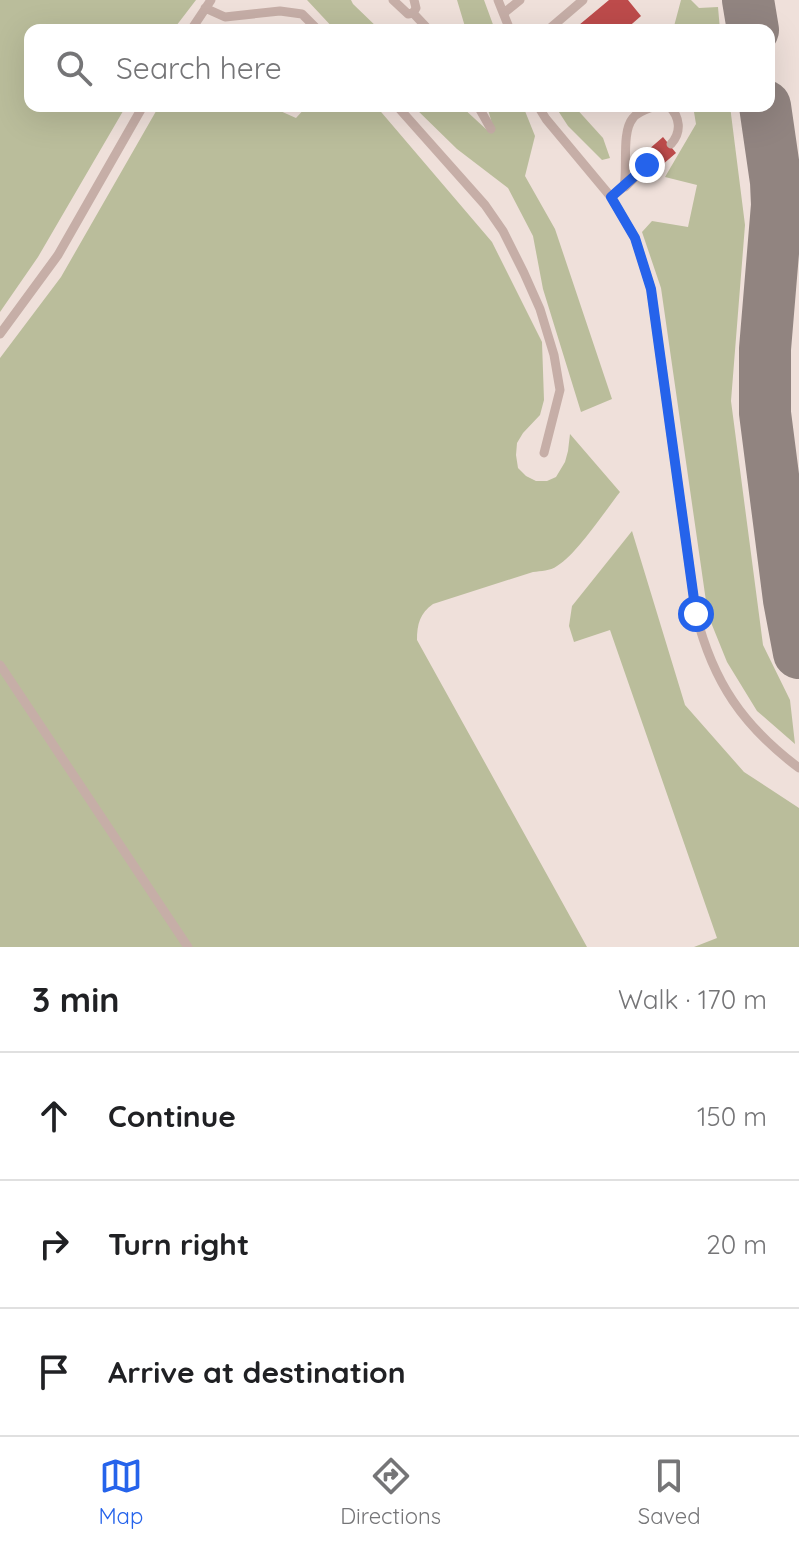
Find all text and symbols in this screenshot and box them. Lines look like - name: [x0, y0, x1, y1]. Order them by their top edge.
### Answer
- search box: [24, 24, 775, 112]
- icon: search: [52, 46, 96, 90]
- text: Search here: [116, 49, 282, 87]
- route end: [629, 147, 665, 183]
- route start: [678, 596, 714, 632]
- text: 3 min: [32, 978, 119, 1021]
- text: Walk · 170 m: [618, 983, 767, 1016]
- icon: ahead: [32, 1094, 76, 1138]
- text: Continue: [108, 1097, 236, 1135]
- text: 150 m: [697, 1100, 767, 1133]
- icon: right: [32, 1222, 76, 1266]
- text: Turn right: [108, 1225, 249, 1263]
- text: 20 m: [706, 1228, 767, 1261]
- icon: arrive: [32, 1350, 76, 1394]
- text: Arrive at destination: [108, 1353, 406, 1391]
- tab: Map: [98, 1454, 143, 1530]
- tab: Directions: [340, 1454, 441, 1530]
- tab: Saved: [638, 1454, 701, 1530]

